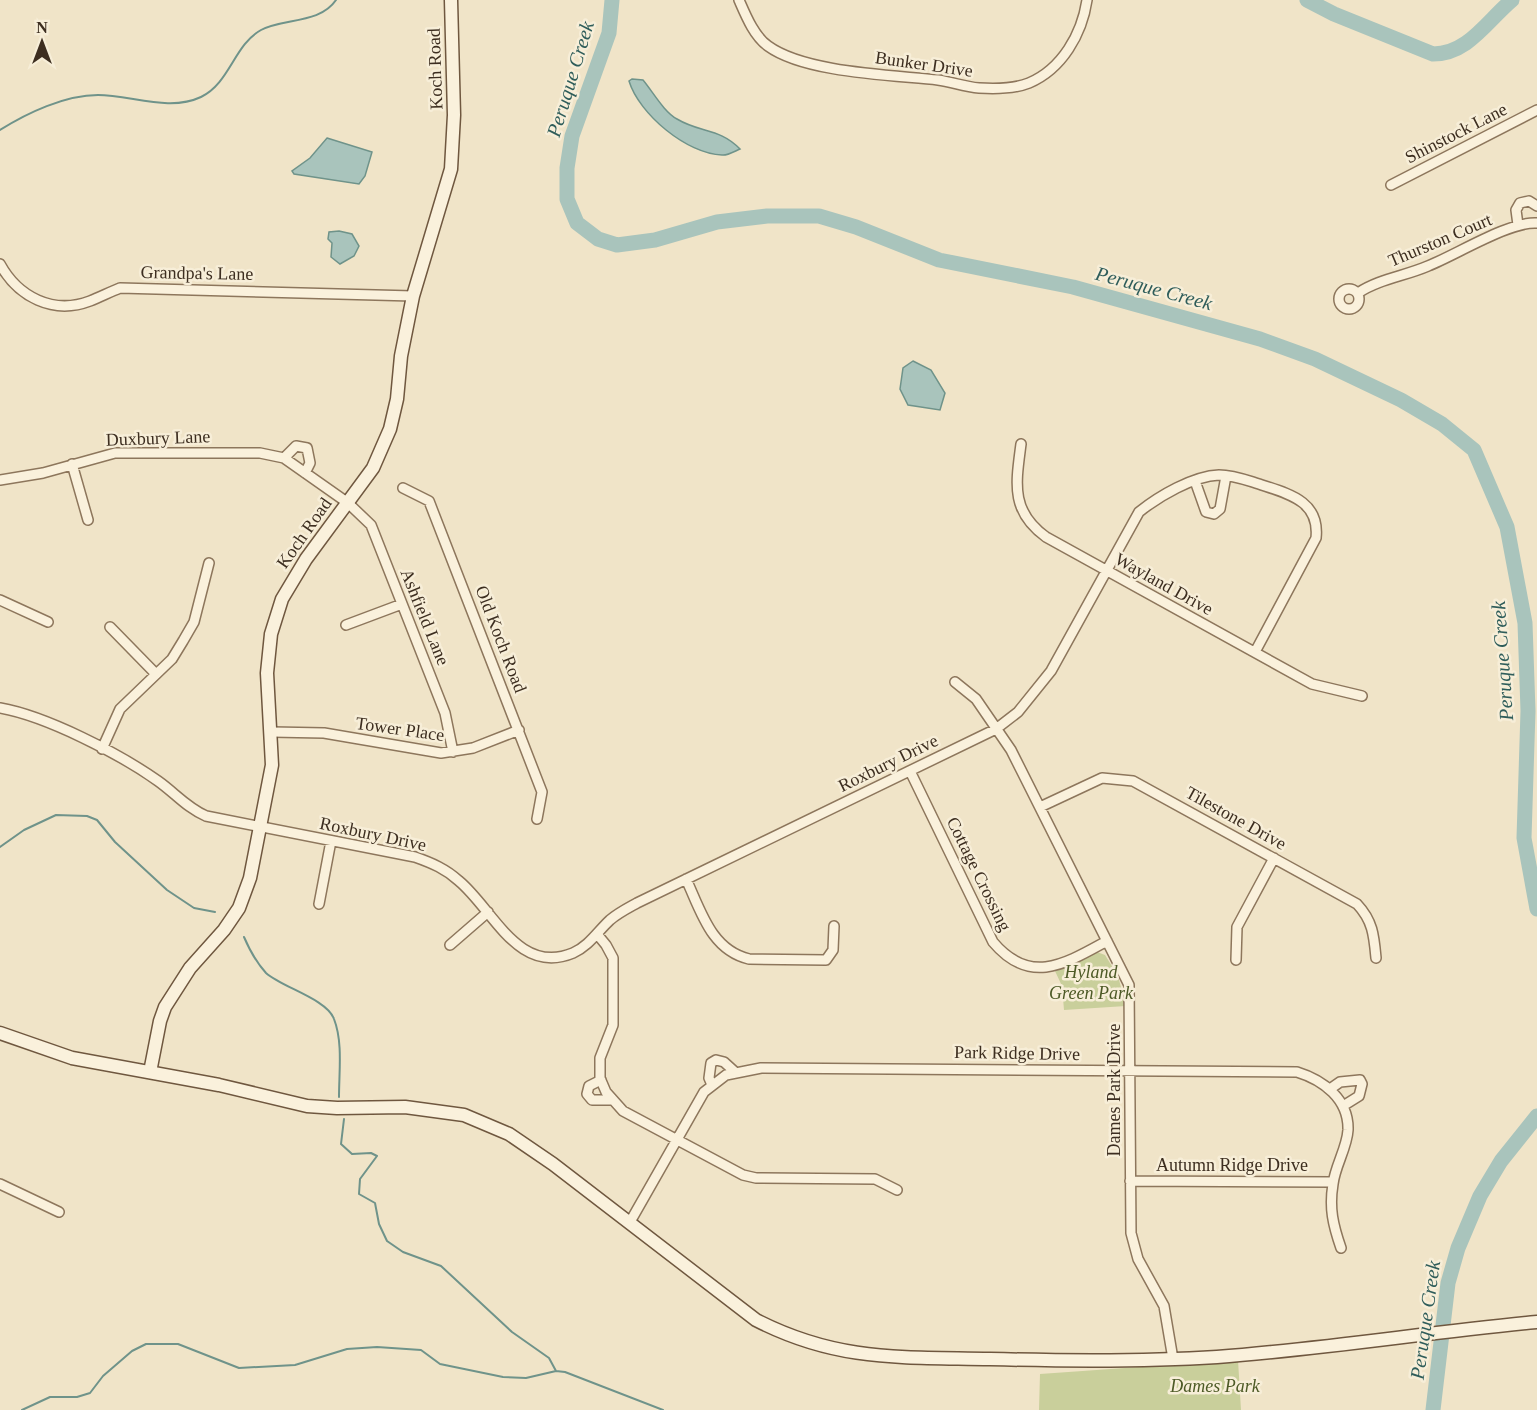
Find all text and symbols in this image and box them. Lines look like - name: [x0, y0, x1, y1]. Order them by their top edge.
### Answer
- north arrow: [12, 12, 72, 72]
- water label: Peruque Creek: [542, 17, 599, 141]
- text: N: [36, 19, 48, 36]
- street label: Koch Road: [424, 28, 446, 110]
- street label: Bunker Drive: [874, 47, 974, 81]
- street label: Shinstock Lane: [1402, 99, 1510, 167]
- street label: Thurston Court: [1385, 209, 1495, 271]
- street label: Grandpa's Lane: [140, 262, 254, 284]
- water label: Peruque Creek: [1092, 262, 1216, 315]
- street label: Duxbury Lane: [105, 426, 211, 450]
- street label: Koch Road: [272, 494, 336, 572]
- street label: Wayland Drive: [1111, 549, 1217, 619]
- street label: Ashfield Lane: [397, 566, 453, 668]
- street label: Old Koch Road: [471, 583, 531, 695]
- water label: Peruque Creek: [1487, 599, 1518, 723]
- street label: Tower Place: [354, 713, 446, 745]
- street label: Roxbury Drive: [835, 730, 941, 796]
- street label: Tilestone Drive: [1182, 782, 1290, 854]
- street label: Roxbury Drive: [318, 813, 428, 855]
- street label: Cottage Crossing: [943, 814, 1015, 934]
- park label: Hyland Green Park: [1049, 962, 1134, 1003]
- street label: Dames Park Drive: [1104, 1024, 1124, 1156]
- street label: Park Ridge Drive: [954, 1042, 1080, 1064]
- street label: Autumn Ridge Drive: [1156, 1155, 1308, 1175]
- water label: Peruque Creek: [1406, 1258, 1445, 1382]
- park label: Dames Park: [1169, 1376, 1261, 1396]

